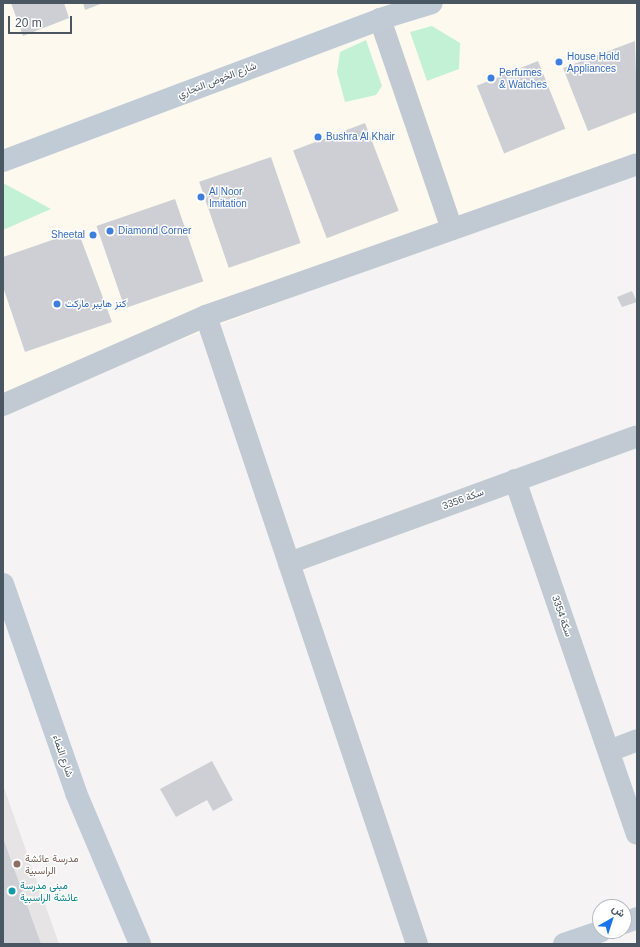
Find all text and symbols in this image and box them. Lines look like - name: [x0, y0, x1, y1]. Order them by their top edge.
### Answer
- scale bar: [10, 8, 74, 34]
- text: 20 m: [15, 16, 42, 30]
- place label: House Hold Appliances: [567, 50, 619, 74]
- marker: House Hold Appliances: [554, 57, 564, 67]
- street label: شارع الخوض التجاري: [176, 59, 258, 101]
- place label: Perfumes & Watches: [499, 66, 547, 90]
- marker: Perfumes & Watches: [486, 73, 496, 83]
- place label: Bushra Al Khair: [326, 131, 395, 143]
- marker: Bushra Al Khair: [313, 132, 323, 142]
- place label: Al Noor Imitation: [209, 185, 247, 208]
- marker: Al Noor Imitation: [196, 192, 206, 202]
- place label: Diamond Corner: [118, 225, 191, 237]
- marker: Diamond Corner: [105, 226, 115, 236]
- place label: Sheetal: [51, 229, 85, 241]
- marker: Sheetal: [88, 230, 98, 240]
- place label: كنز هايبر ماركت: [65, 298, 126, 310]
- marker: كنز هايبر ماركت: [52, 299, 62, 309]
- street label: سكة 3356: [441, 486, 485, 512]
- street label: سكة 3354: [549, 594, 575, 638]
- street label: شارع النماء: [50, 733, 76, 779]
- place label: مدرسة عائشة الراسبية: [25, 852, 79, 876]
- marker: مدرسة عائشة الراسبية: [12, 859, 22, 869]
- place label: مبنى مدرسة عائشة الراسبية: [20, 879, 78, 902]
- marker: مبنى مدرسة عائشة الراسبية: [7, 886, 17, 896]
- north arrow: [592, 899, 632, 939]
- text: ش: [610, 902, 628, 919]

